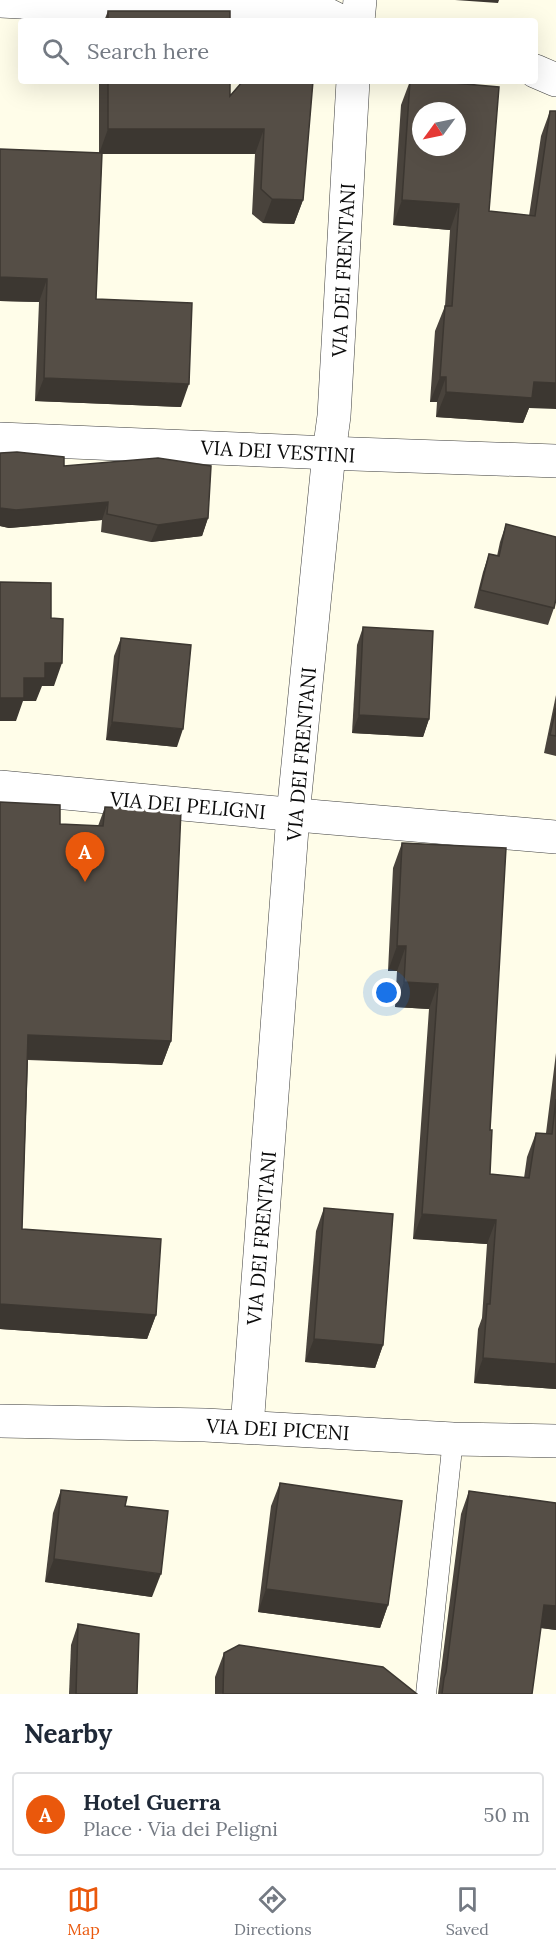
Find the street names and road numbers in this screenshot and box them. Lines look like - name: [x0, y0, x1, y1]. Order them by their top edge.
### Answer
- street label: VIA DEI FRENTANI: [326, 182, 360, 359]
- street label: VIA DEI VESTINI: [199, 434, 356, 468]
- street label: VIA DEI FRENTANI: [281, 666, 321, 843]
- street label: VIA DEI PELIGNI: [108, 786, 267, 824]
- street label: VIA DEI FRENTANI: [241, 1150, 281, 1327]
- street label: VIA DEI PICENI: [205, 1413, 350, 1445]

